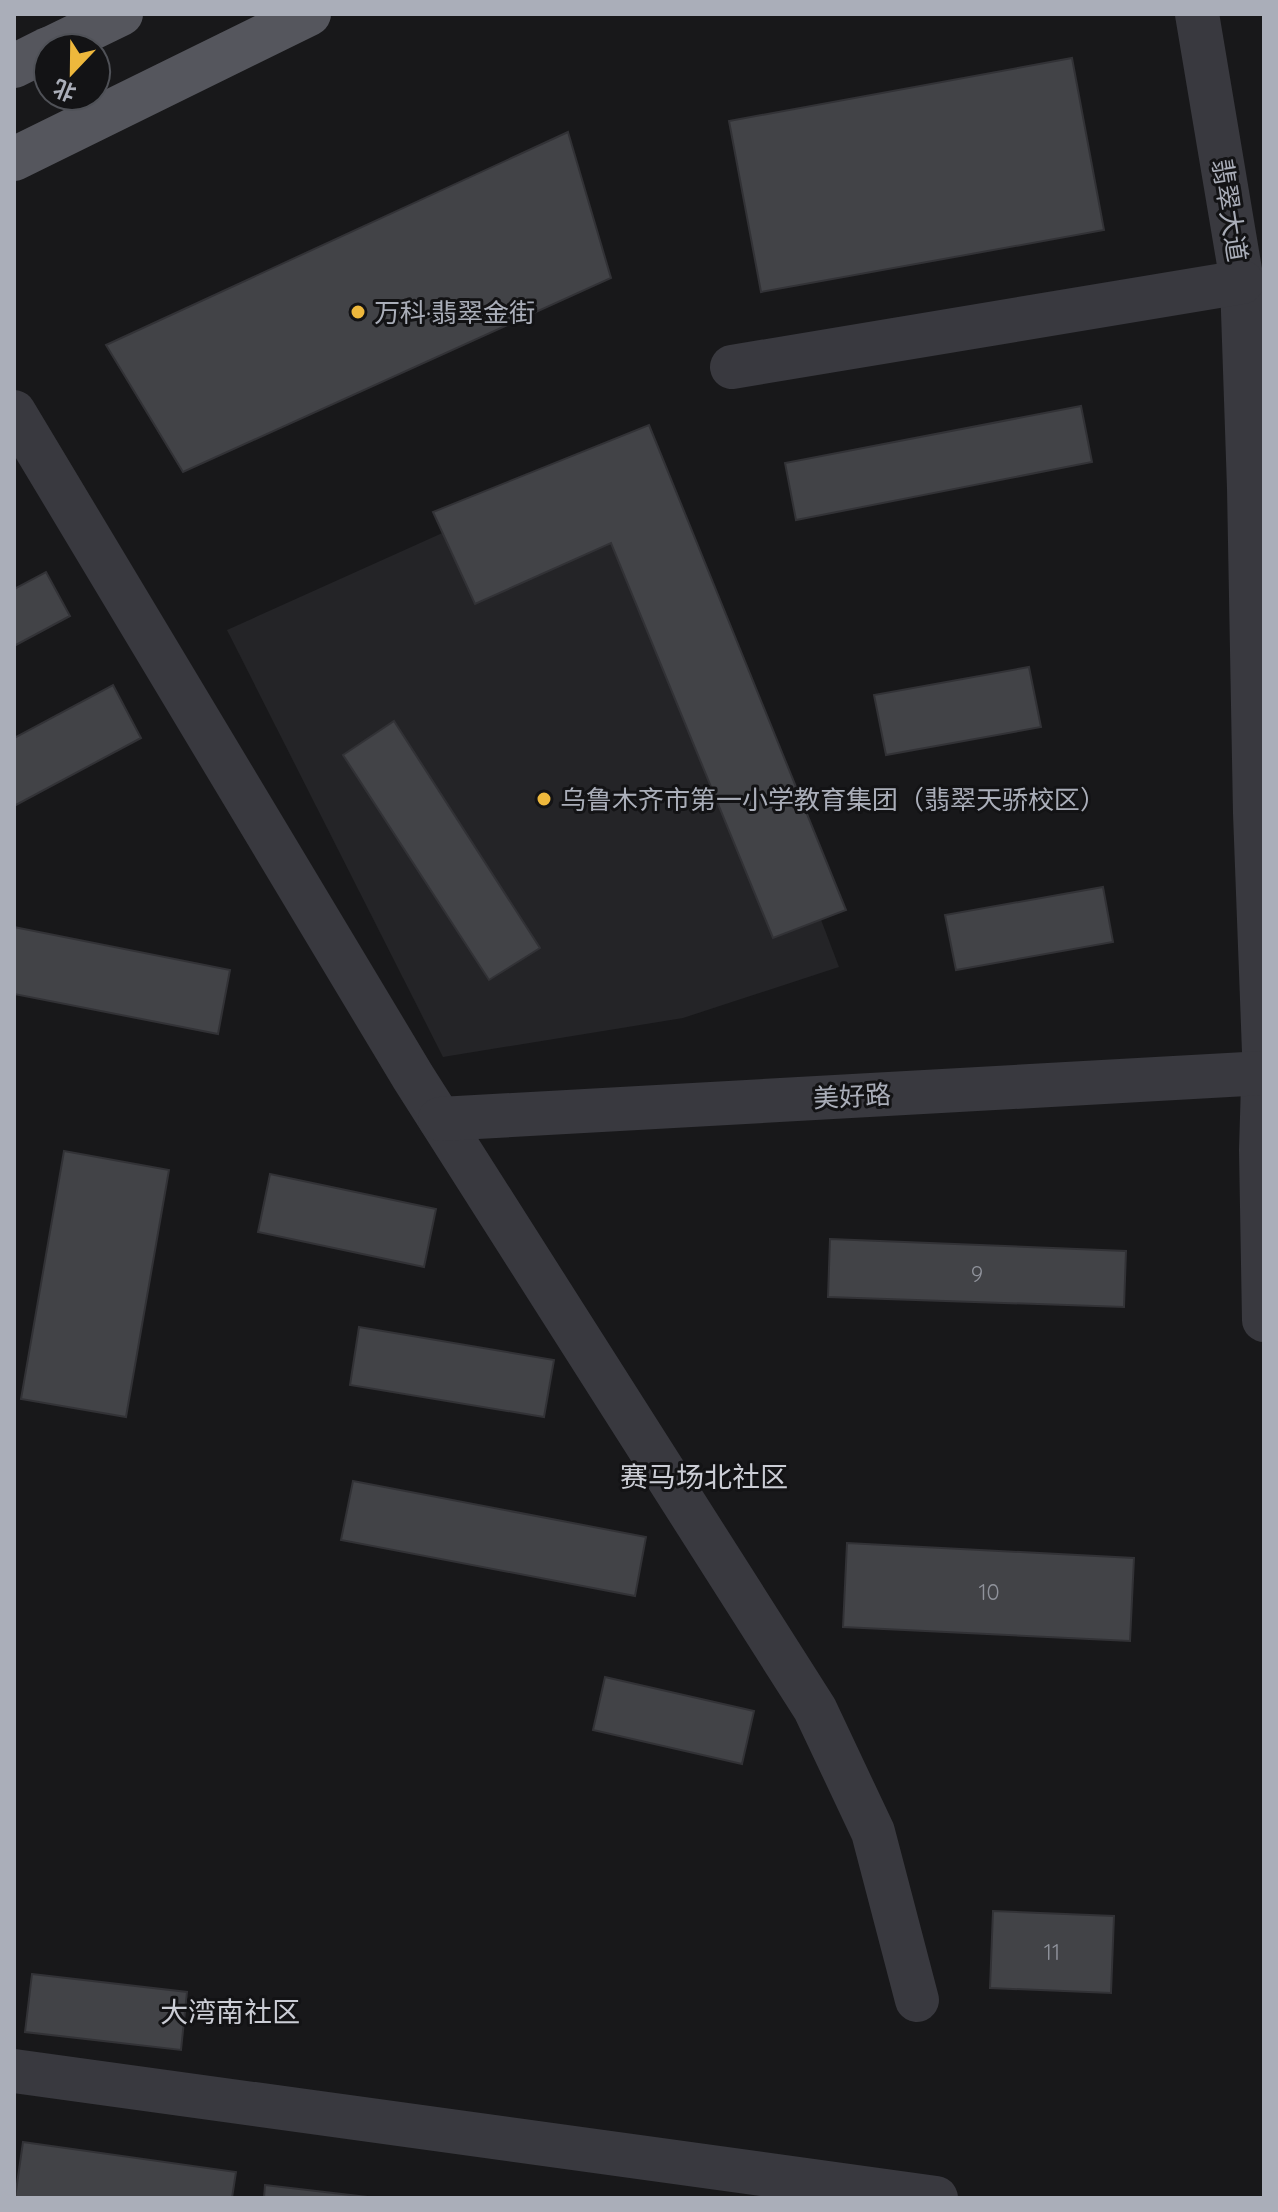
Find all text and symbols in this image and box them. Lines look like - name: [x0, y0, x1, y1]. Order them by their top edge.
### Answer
- north arrow: [32, 32, 112, 112]
- text: 北: [49, 73, 80, 108]
- street label: 翡翠大道: [1206, 156, 1254, 264]
- place label: 万科·翡翠金街: [374, 296, 535, 329]
- marker: 万科·翡翠金街: [349, 303, 367, 321]
- place label: 乌鲁木齐市第一小学教育集团（翡翠天骄校区）: [560, 783, 1106, 816]
- marker: 乌鲁木齐市第一小学教育集团（翡翠天骄校区）: [535, 790, 553, 808]
- street label: 美好路: [812, 1077, 892, 1115]
- house number: 9: [971, 1260, 983, 1288]
- district label: 赛马场北社区: [620, 1459, 788, 1494]
- house number: 10: [978, 1578, 1000, 1606]
- house number: 11: [1044, 1938, 1060, 1966]
- district label: 大湾南社区: [160, 1994, 300, 2029]

